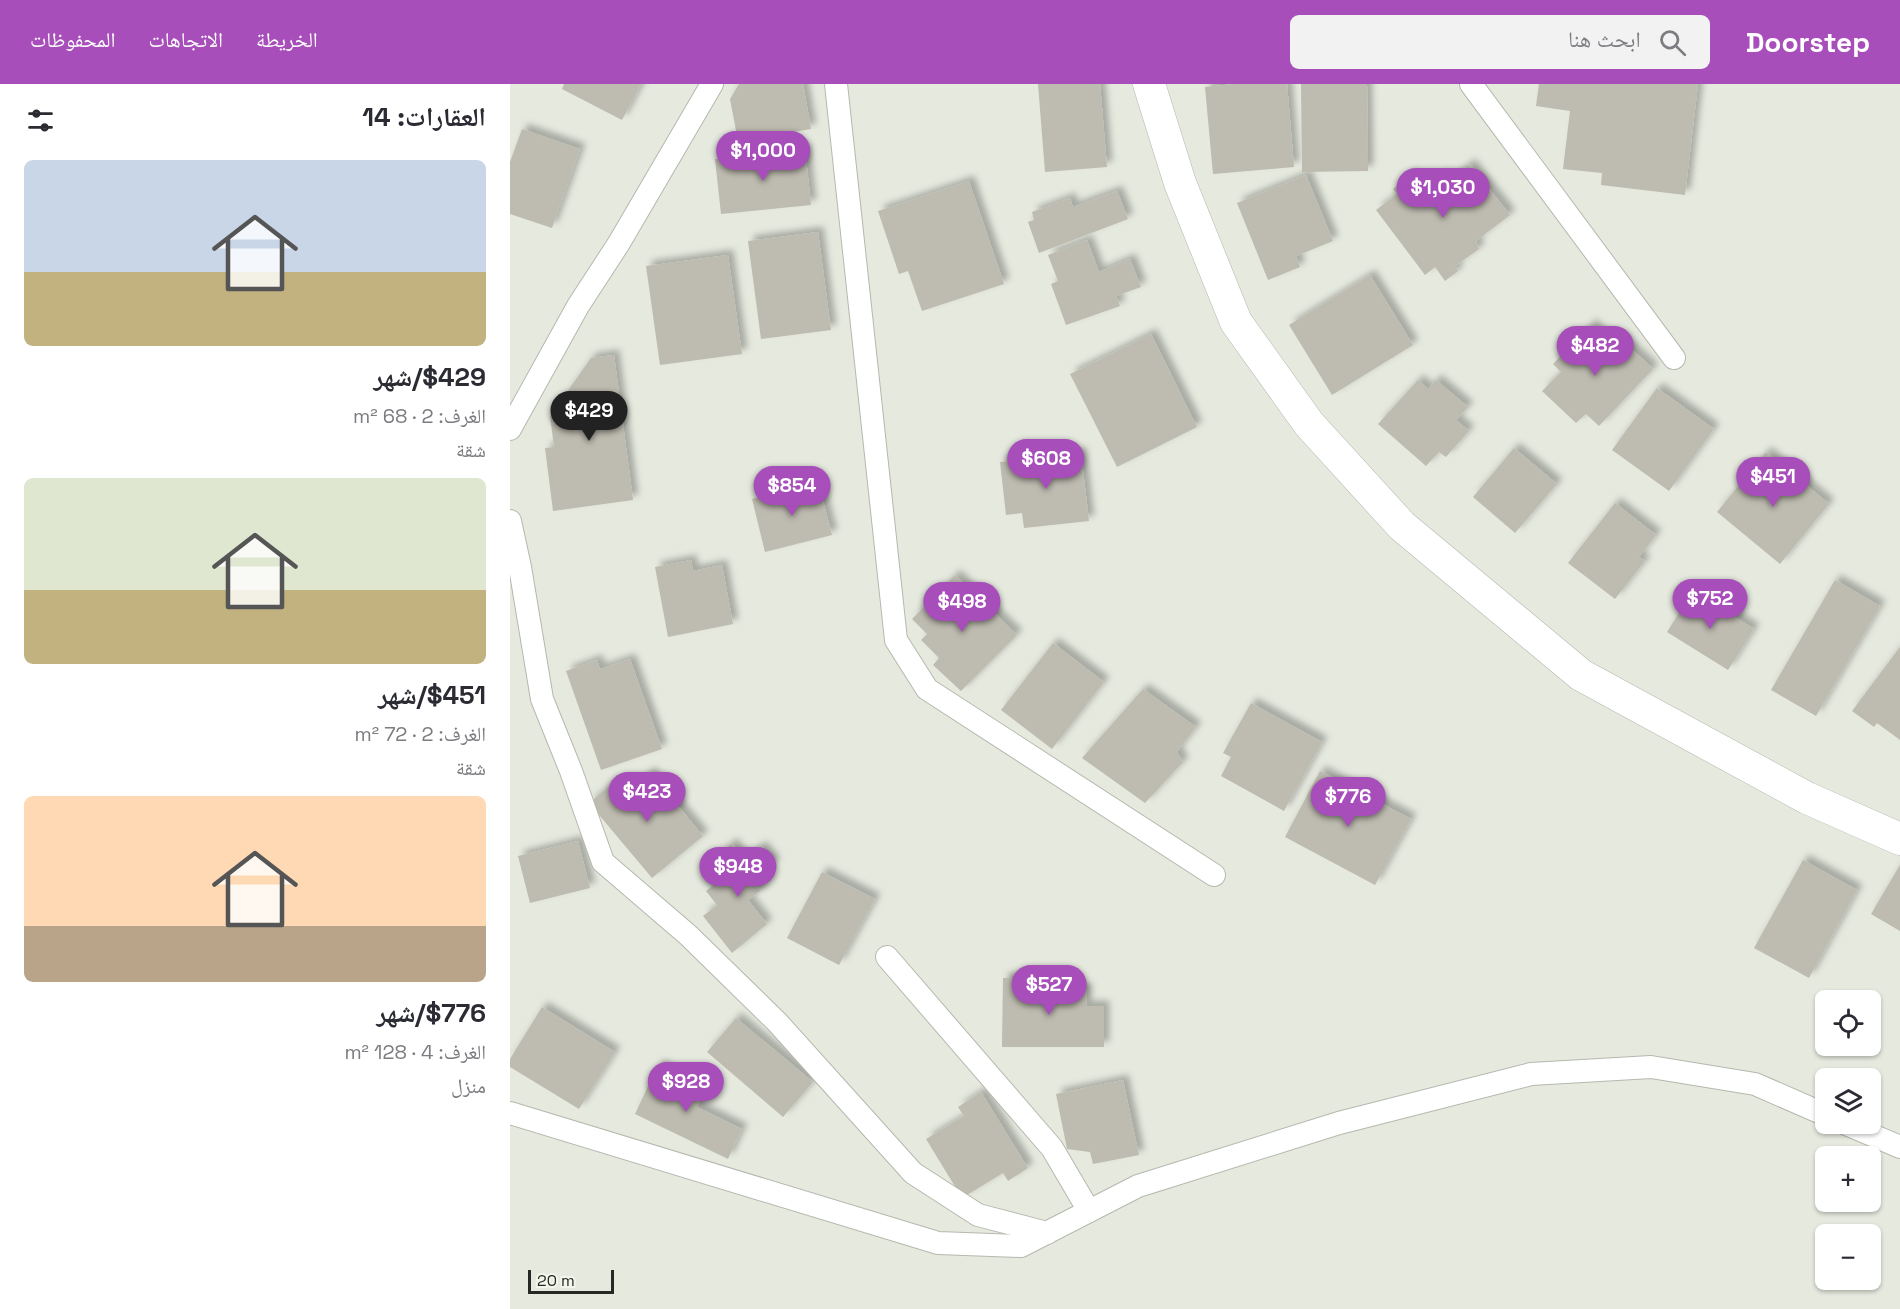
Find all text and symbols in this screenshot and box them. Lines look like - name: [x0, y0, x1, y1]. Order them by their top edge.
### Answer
- search box: [1290, 15, 1710, 69]
- text: Doorstep: [1746, 24, 1870, 60]
- text: ابحث هنا: [1568, 25, 1641, 53]
- text: المحفوظات: [30, 26, 115, 53]
- text: الاتجاهات: [148, 26, 223, 53]
- text: الخريطة: [256, 26, 318, 53]
- icon: search: [1656, 26, 1689, 59]
- text: العقارات: 14: [362, 100, 486, 134]
- icon: filters: [24, 104, 57, 137]
- pin: $1,000: [714, 131, 812, 182]
- text: $1,000: [730, 137, 796, 163]
- pin: $1,030: [1394, 168, 1492, 219]
- text: $1,030: [1411, 174, 1475, 200]
- icon: home: [201, 199, 309, 307]
- pin: $482: [1559, 326, 1631, 377]
- text: $482: [1571, 332, 1619, 358]
- text: $429/شهر: [373, 360, 486, 394]
- pin: $429: [553, 391, 625, 442]
- text: $429: [565, 397, 614, 423]
- text: الغرف: 2 · 68 m²: [353, 403, 486, 429]
- text: شقة: [456, 437, 486, 463]
- pin: $608: [1010, 439, 1082, 490]
- text: $608: [1021, 445, 1071, 471]
- pin: $451: [1737, 457, 1809, 508]
- text: $451: [1750, 463, 1796, 489]
- pin: $854: [756, 466, 828, 517]
- text: $854: [768, 472, 816, 498]
- icon: home: [201, 517, 309, 625]
- pin: $752: [1674, 579, 1746, 630]
- pin: $498: [926, 582, 998, 633]
- text: $752: [1687, 585, 1733, 611]
- text: $498: [937, 588, 987, 614]
- text: $451/شهر: [378, 678, 486, 712]
- text: الغرف: 2 · 72 m²: [355, 721, 486, 747]
- text: شقة: [456, 755, 486, 781]
- pin: $423: [611, 772, 683, 823]
- pin: $776: [1312, 777, 1384, 828]
- text: $423: [623, 778, 671, 804]
- text: $776: [1325, 783, 1371, 809]
- icon: home: [201, 835, 309, 943]
- pin: $948: [702, 847, 774, 898]
- text: $948: [713, 853, 763, 879]
- pin: $527: [1013, 965, 1085, 1016]
- text: $527: [1026, 971, 1072, 997]
- map controls: [1815, 990, 1881, 1290]
- button: locate: [1815, 990, 1881, 1056]
- text: $776/شهر: [377, 996, 486, 1030]
- text: الغرف: 4 · 128 m²: [344, 1039, 486, 1065]
- pin: $928: [650, 1062, 722, 1113]
- text: $928: [662, 1068, 710, 1094]
- button: layers: [1815, 1068, 1881, 1134]
- text: منزل: [451, 1073, 486, 1099]
- button: +: [1815, 1146, 1881, 1212]
- button: −: [1815, 1224, 1881, 1290]
- scale bar: [528, 1267, 614, 1294]
- text: 20 m: [537, 1270, 575, 1291]

